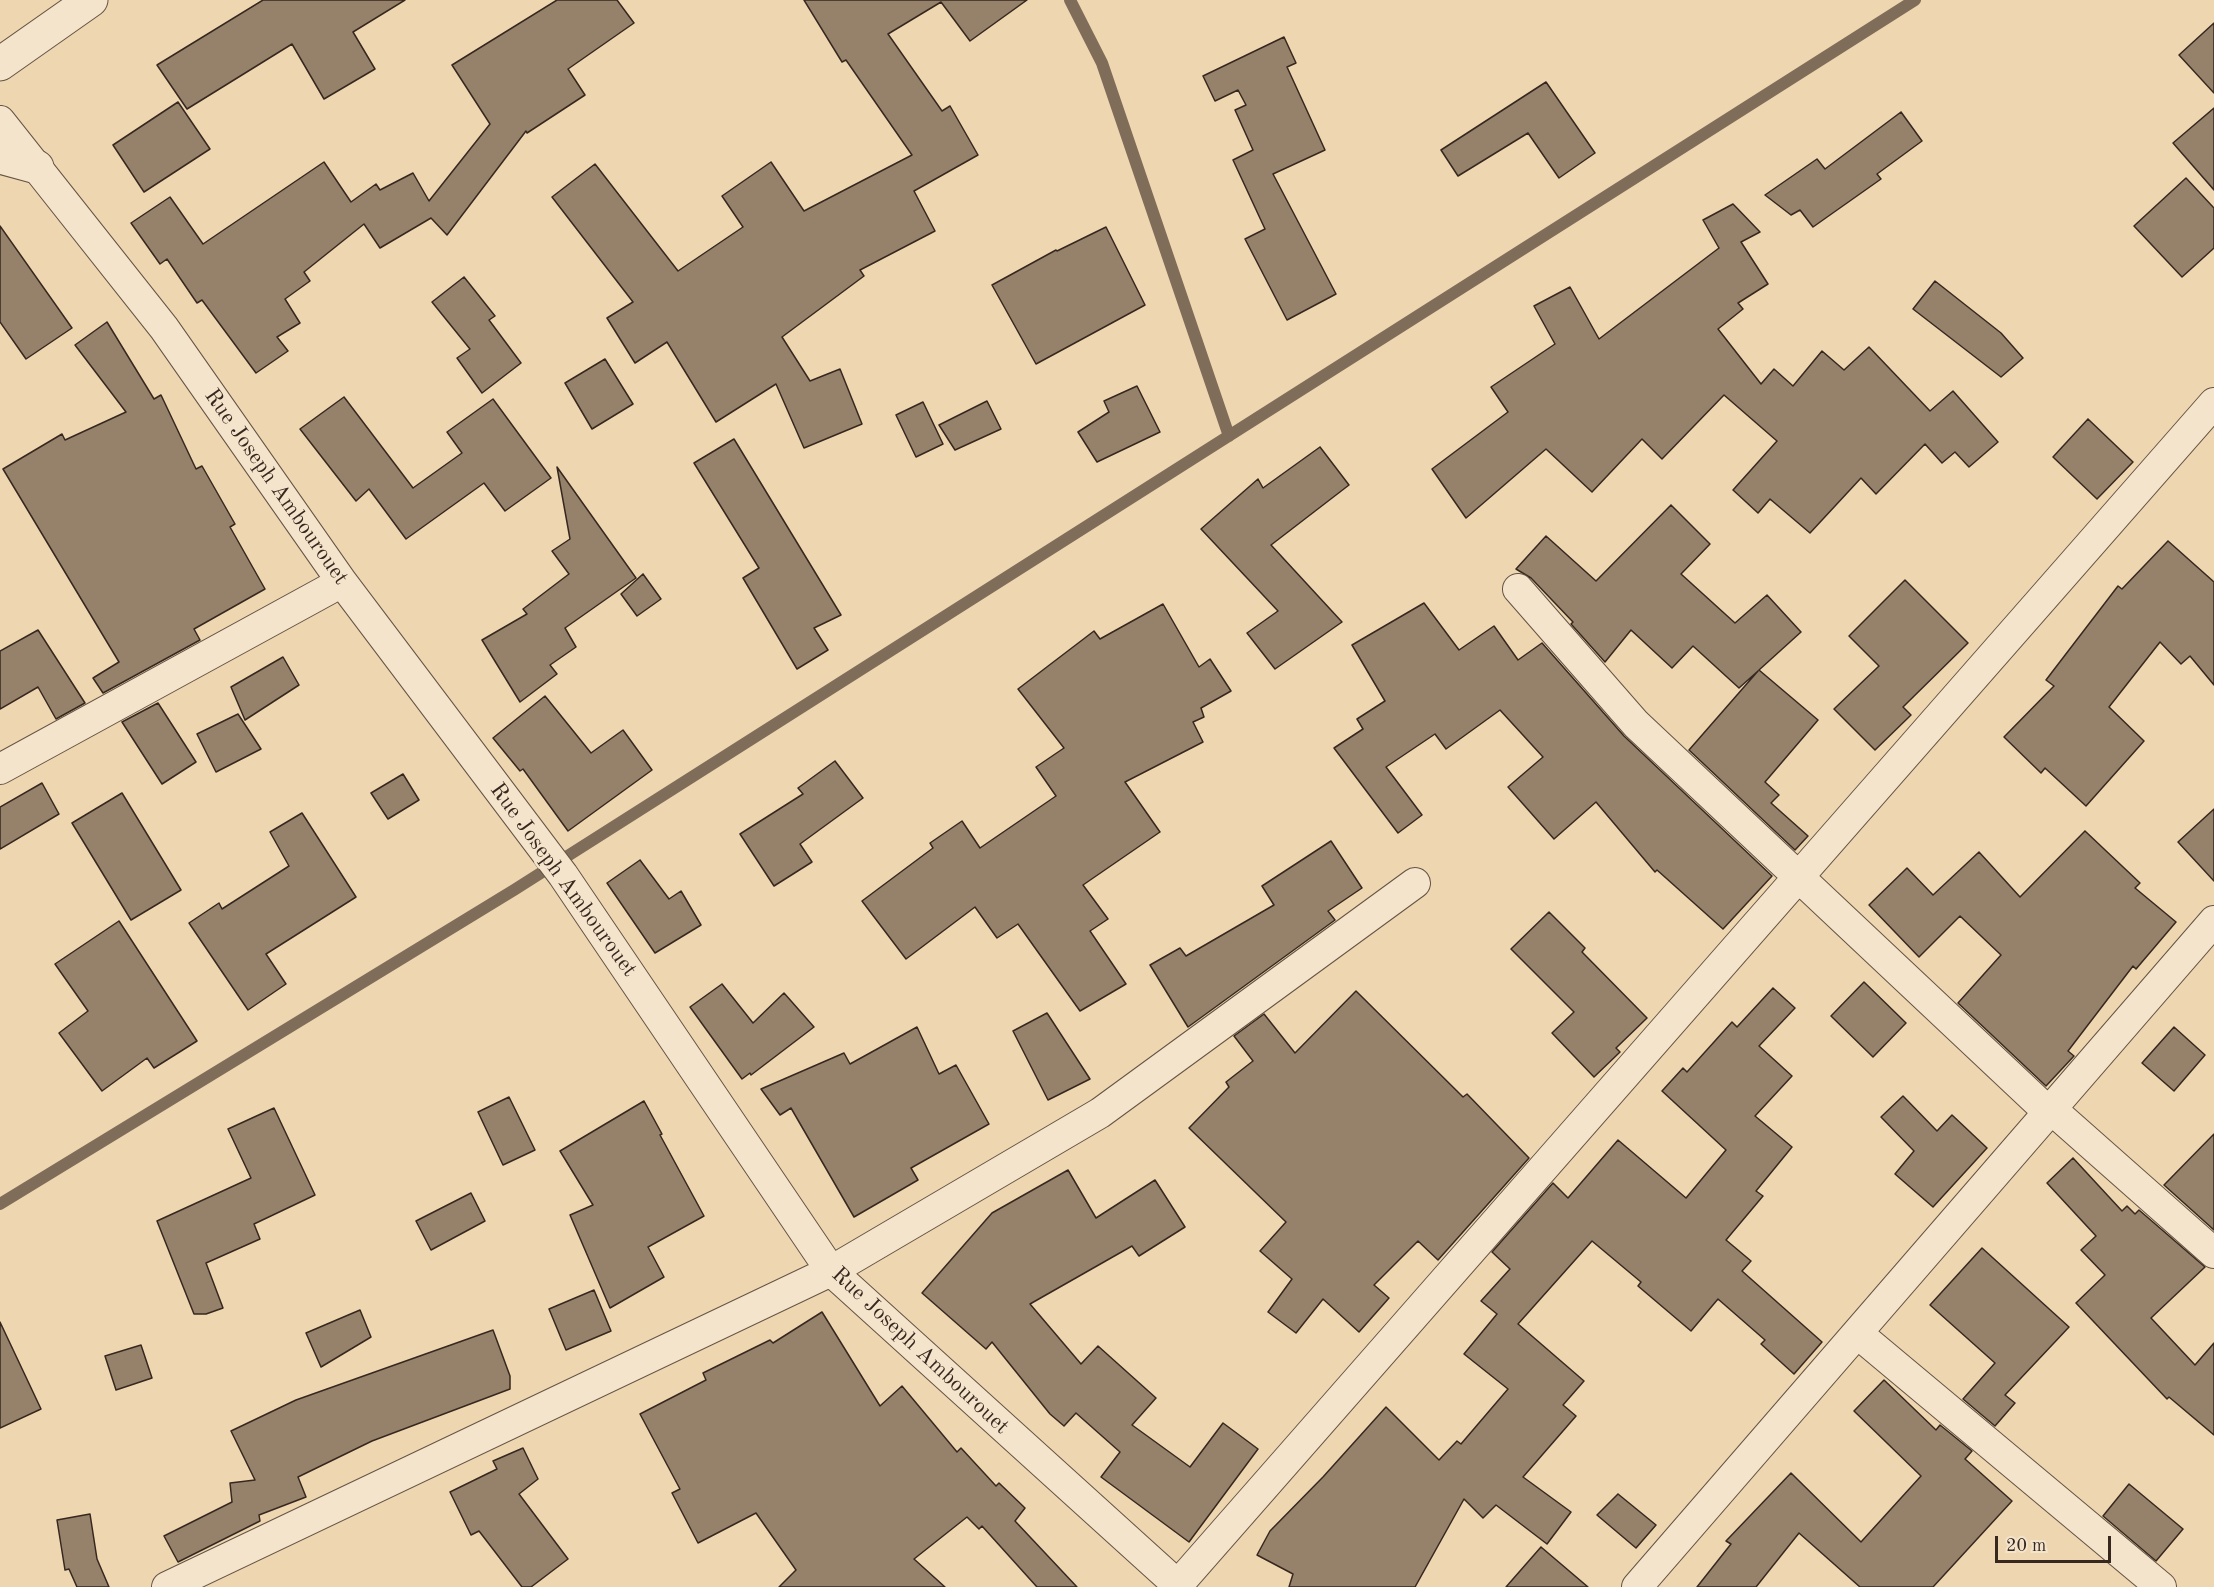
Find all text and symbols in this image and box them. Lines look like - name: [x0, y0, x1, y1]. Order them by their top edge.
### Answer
- street label: Rue Joseph Ambourouet: [198, 384, 354, 590]
- street label: Rue Joseph Ambourouet: [484, 778, 642, 982]
- street label: Rue Joseph Ambourouet: [826, 1262, 1014, 1440]
- scale bar: [1998, 1524, 2114, 1562]
- text: 20 m: [2006, 1537, 2046, 1555]

